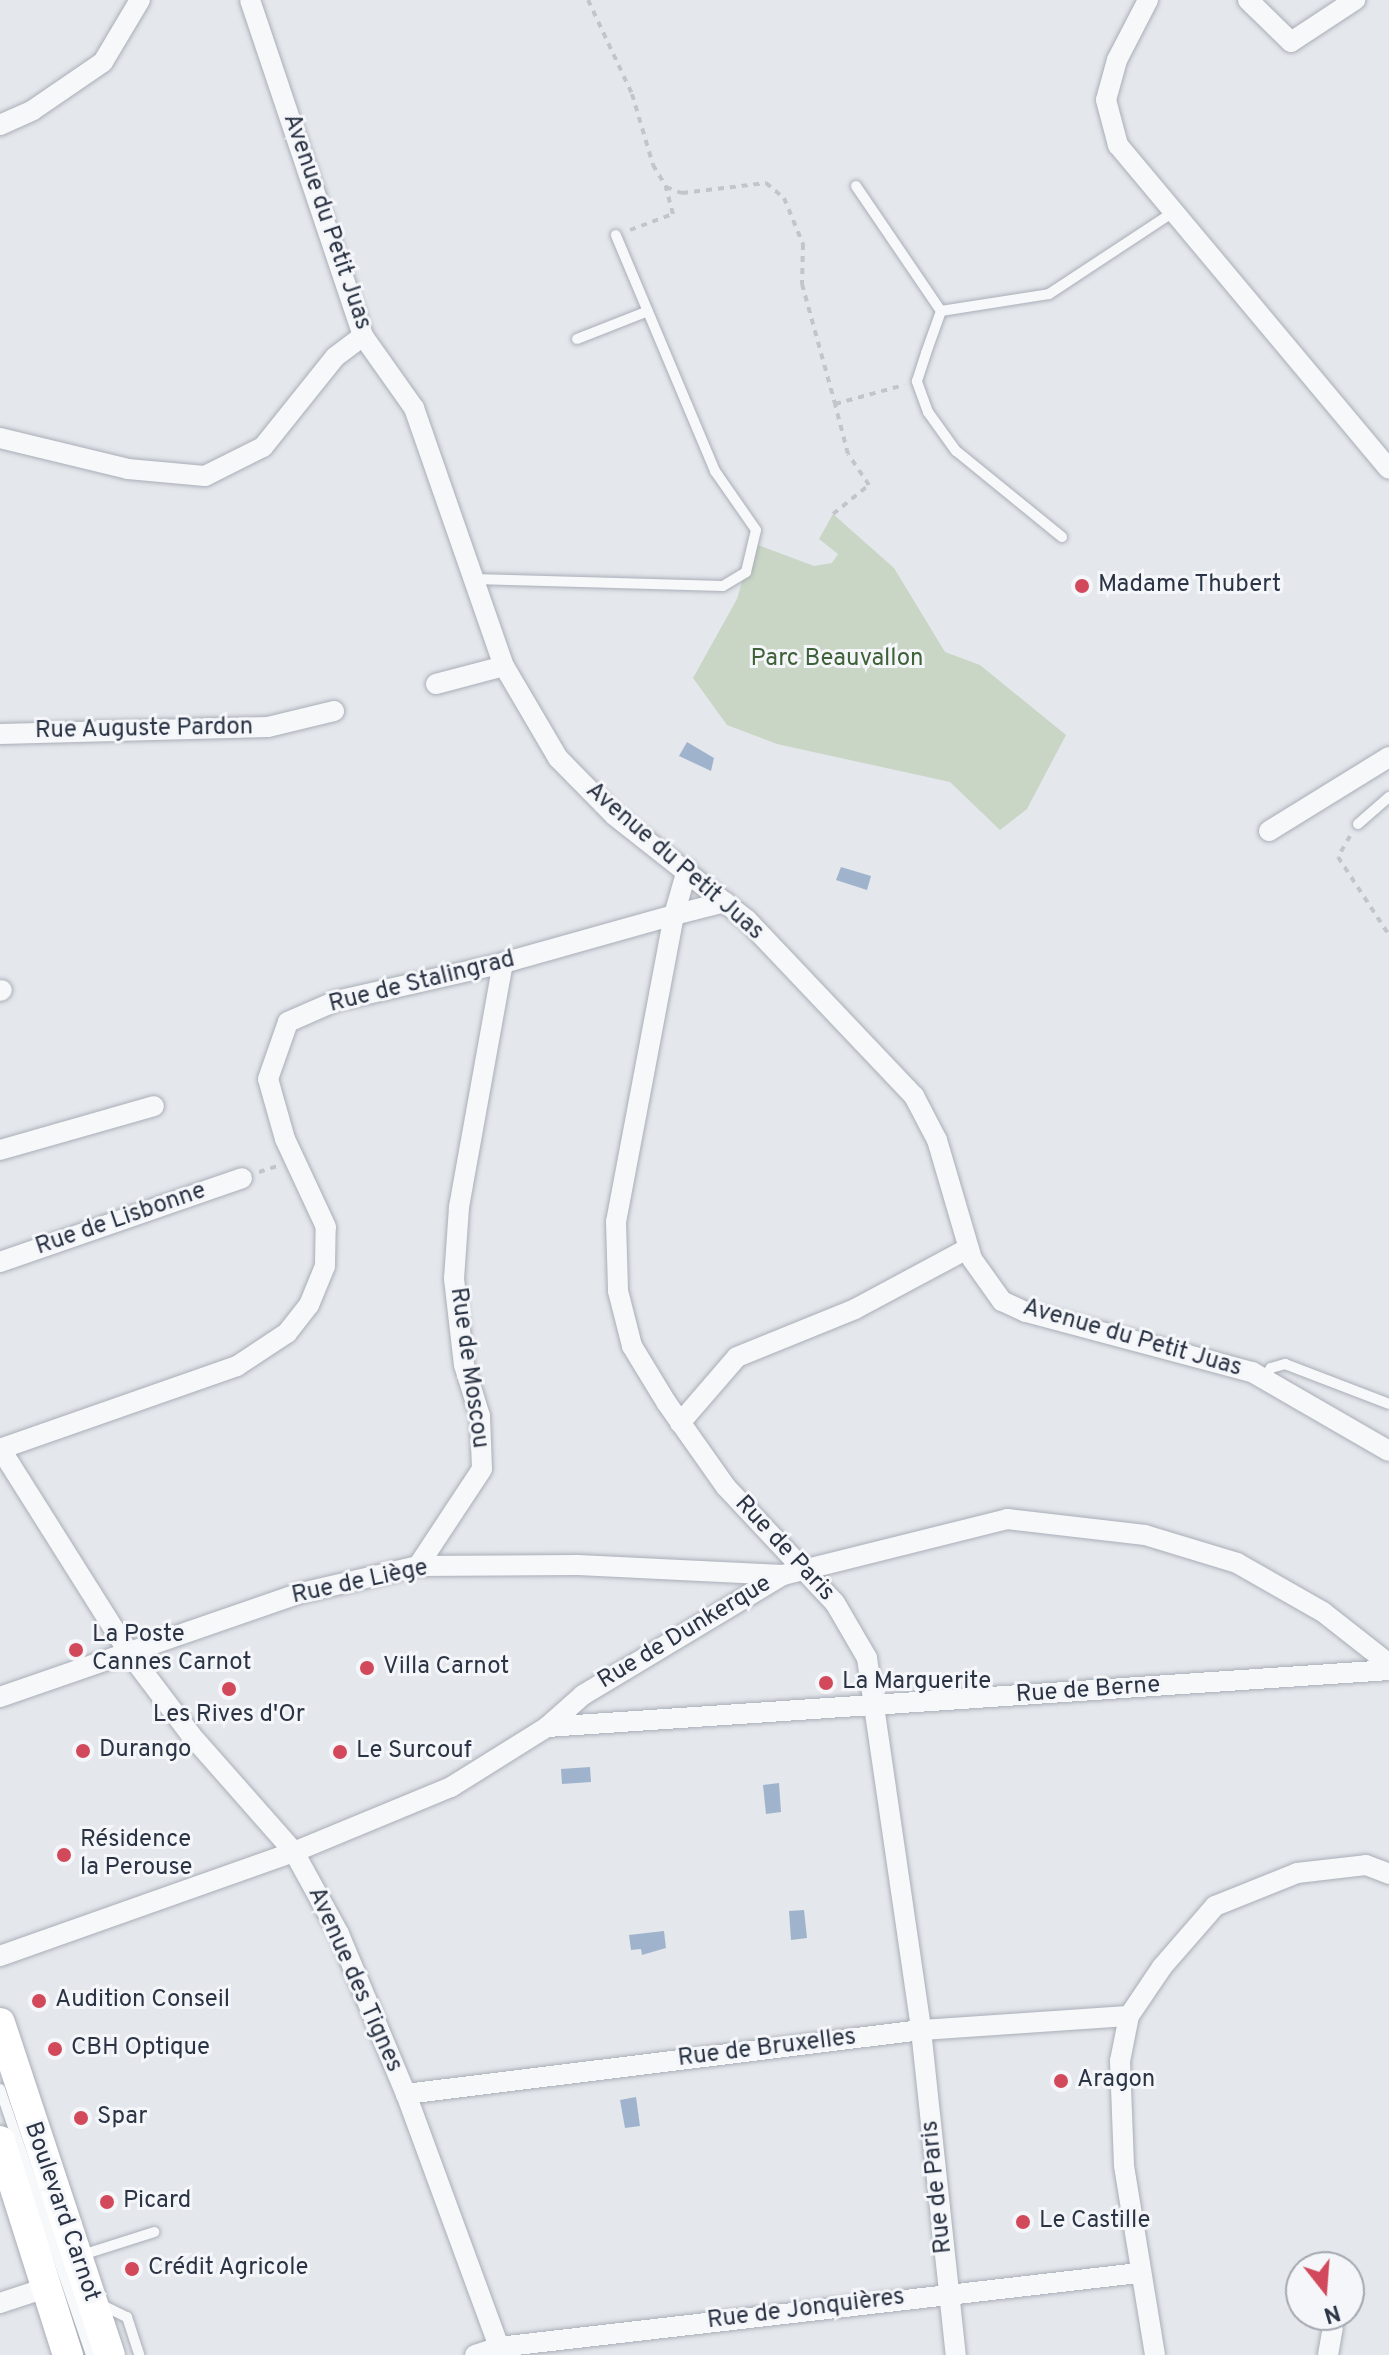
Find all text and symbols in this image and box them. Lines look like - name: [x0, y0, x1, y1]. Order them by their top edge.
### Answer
- street label: Avenue du Petit Juas: [276, 110, 376, 334]
- place label: Madame Thubert: [1098, 572, 1282, 600]
- marker: Madame Thubert: [1073, 577, 1091, 595]
- park label: Parc Beauvallon: [751, 646, 923, 674]
- street label: Rue Auguste Pardon: [34, 714, 254, 746]
- street label: Avenue du Petit Juas: [579, 777, 769, 947]
- street label: Rue de Stalingrad: [326, 946, 518, 1020]
- street label: Rue de Lisbonne: [32, 1177, 210, 1263]
- street label: Rue de Moscou: [442, 1286, 494, 1450]
- street label: Avenue du Petit Juas: [1019, 1294, 1245, 1384]
- street label: Rue de Paris: [728, 1490, 840, 1608]
- street label: Rue de Liège: [289, 1555, 431, 1611]
- street label: Rue de Dunkerque: [593, 1570, 777, 1696]
- place label: La Poste Cannes Carnot: [92, 1622, 252, 1678]
- marker: La Poste Cannes Carnot: [67, 1641, 85, 1659]
- place label: Villa Carnot: [383, 1654, 509, 1682]
- marker: Villa Carnot: [358, 1659, 376, 1677]
- place label: La Marguerite: [842, 1669, 991, 1697]
- street label: Rue de Berne: [1015, 1672, 1161, 1710]
- marker: La Marguerite: [817, 1674, 835, 1692]
- marker: Les Rives d'Or: [220, 1680, 238, 1698]
- place label: Les Rives d'Or: [153, 1702, 305, 1730]
- place label: Durango: [99, 1737, 191, 1765]
- place label: Le Surcouf: [356, 1738, 472, 1766]
- marker: Durango: [74, 1742, 92, 1760]
- marker: Le Surcouf: [331, 1743, 349, 1761]
- place label: Résidence la Perouse: [80, 1827, 192, 1883]
- marker: Résidence la Perouse: [55, 1846, 73, 1864]
- street label: Avenue des Tignes: [300, 1883, 408, 2077]
- place label: Audition Conseil: [55, 1987, 230, 2015]
- marker: Audition Conseil: [30, 1992, 48, 2010]
- street label: Rue de Bruxelles: [676, 2024, 858, 2074]
- place label: CBH Optique: [71, 2035, 210, 2063]
- marker: CBH Optique: [46, 2040, 64, 2058]
- place label: Aragon: [1077, 2067, 1155, 2095]
- marker: Aragon: [1052, 2072, 1070, 2090]
- place label: Spar: [97, 2104, 148, 2132]
- marker: Spar: [72, 2109, 90, 2127]
- street label: Boulevard Carnot: [17, 2118, 105, 2306]
- street label: Rue de Paris: [917, 2119, 959, 2255]
- place label: Picard: [123, 2188, 191, 2216]
- marker: Picard: [98, 2193, 116, 2211]
- place label: Le Castille: [1039, 2208, 1150, 2236]
- marker: Le Castille: [1014, 2213, 1032, 2231]
- north arrow: [1285, 2251, 1365, 2331]
- place label: Crédit Agricole: [148, 2255, 309, 2283]
- marker: Crédit Agricole: [123, 2260, 141, 2278]
- street label: Rue de Jonquières: [706, 2284, 906, 2336]
- text: N: [1320, 2297, 1343, 2328]

